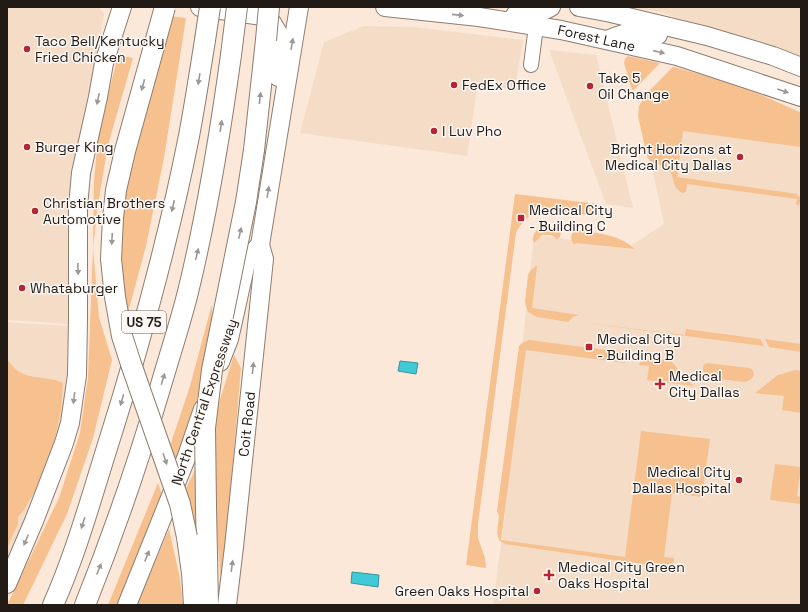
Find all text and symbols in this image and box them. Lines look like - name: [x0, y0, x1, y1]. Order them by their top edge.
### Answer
- one-way arrow: [452, 12, 464, 18]
- street label: Forest Lane: [556, 21, 637, 55]
- place label: Taco Bell/Kentucky Fried Chicken: [35, 32, 164, 66]
- one-way arrow: [290, 38, 296, 50]
- marker: Taco Bell/Kentucky Fried Chicken: [22, 44, 32, 54]
- one-way arrow: [653, 49, 665, 55]
- place label: Take 5 Oil Change: [598, 69, 669, 103]
- one-way arrow: [195, 73, 201, 85]
- place label: FedEx Office: [462, 76, 546, 94]
- one-way arrow: [140, 79, 146, 91]
- marker: FedEx Office: [449, 80, 459, 90]
- marker: Take 5 Oil Change: [585, 81, 595, 91]
- one-way arrow: [777, 88, 789, 94]
- one-way arrow: [256, 92, 263, 104]
- one-way arrow: [95, 93, 101, 105]
- one-way arrow: [218, 120, 224, 132]
- place label: I Luv Pho: [442, 122, 502, 140]
- marker: I Luv Pho: [429, 126, 439, 136]
- place label: Burger King: [35, 138, 114, 156]
- place label: Bright Horizons at Medical City Dallas: [605, 140, 732, 174]
- marker: Burger King: [22, 142, 32, 152]
- marker: Bright Horizons at Medical City Dallas: [735, 152, 745, 162]
- one-way arrow: [265, 186, 271, 198]
- place label: Christian Brothers Automotive: [43, 194, 165, 228]
- one-way arrow: [170, 200, 176, 212]
- place label: Medical City - Building C: [529, 201, 613, 235]
- marker: Christian Brothers Automotive: [30, 206, 40, 216]
- marker: Medical City - Building C: [516, 213, 526, 223]
- one-way arrow: [237, 227, 243, 240]
- one-way arrow: [109, 233, 116, 245]
- one-way arrow: [194, 248, 200, 260]
- one-way arrow: [75, 263, 81, 276]
- place label: Whataburger: [30, 279, 118, 297]
- marker: Whataburger: [17, 283, 27, 293]
- road number: US 75: [122, 311, 166, 333]
- street label: North Central Expressway: [167, 316, 241, 488]
- place label: Medical City - Building B: [597, 330, 681, 364]
- marker: Medical City - Building B: [584, 342, 594, 352]
- one-way arrow: [250, 361, 256, 374]
- place label: Medical City Dallas: [669, 367, 740, 401]
- one-way arrow: [160, 373, 166, 385]
- marker: Medical City Dallas: [654, 378, 666, 390]
- street label: Coit Road: [234, 391, 259, 458]
- one-way arrow: [71, 392, 77, 404]
- one-way arrow: [119, 394, 125, 406]
- one-way arrow: [162, 454, 168, 466]
- place label: Medical City Dallas Hospital: [632, 463, 731, 497]
- marker: Medical City Dallas Hospital: [734, 475, 744, 485]
- one-way arrow: [79, 518, 85, 530]
- one-way arrow: [23, 534, 30, 546]
- one-way arrow: [144, 549, 150, 561]
- place label: Medical City Green Oaks Hospital: [558, 558, 685, 592]
- one-way arrow: [229, 560, 235, 572]
- one-way arrow: [97, 562, 103, 574]
- marker: Medical City Green Oaks Hospital: [543, 569, 555, 581]
- place label: Green Oaks Hospital: [395, 582, 529, 600]
- marker: Green Oaks Hospital: [532, 586, 542, 596]

